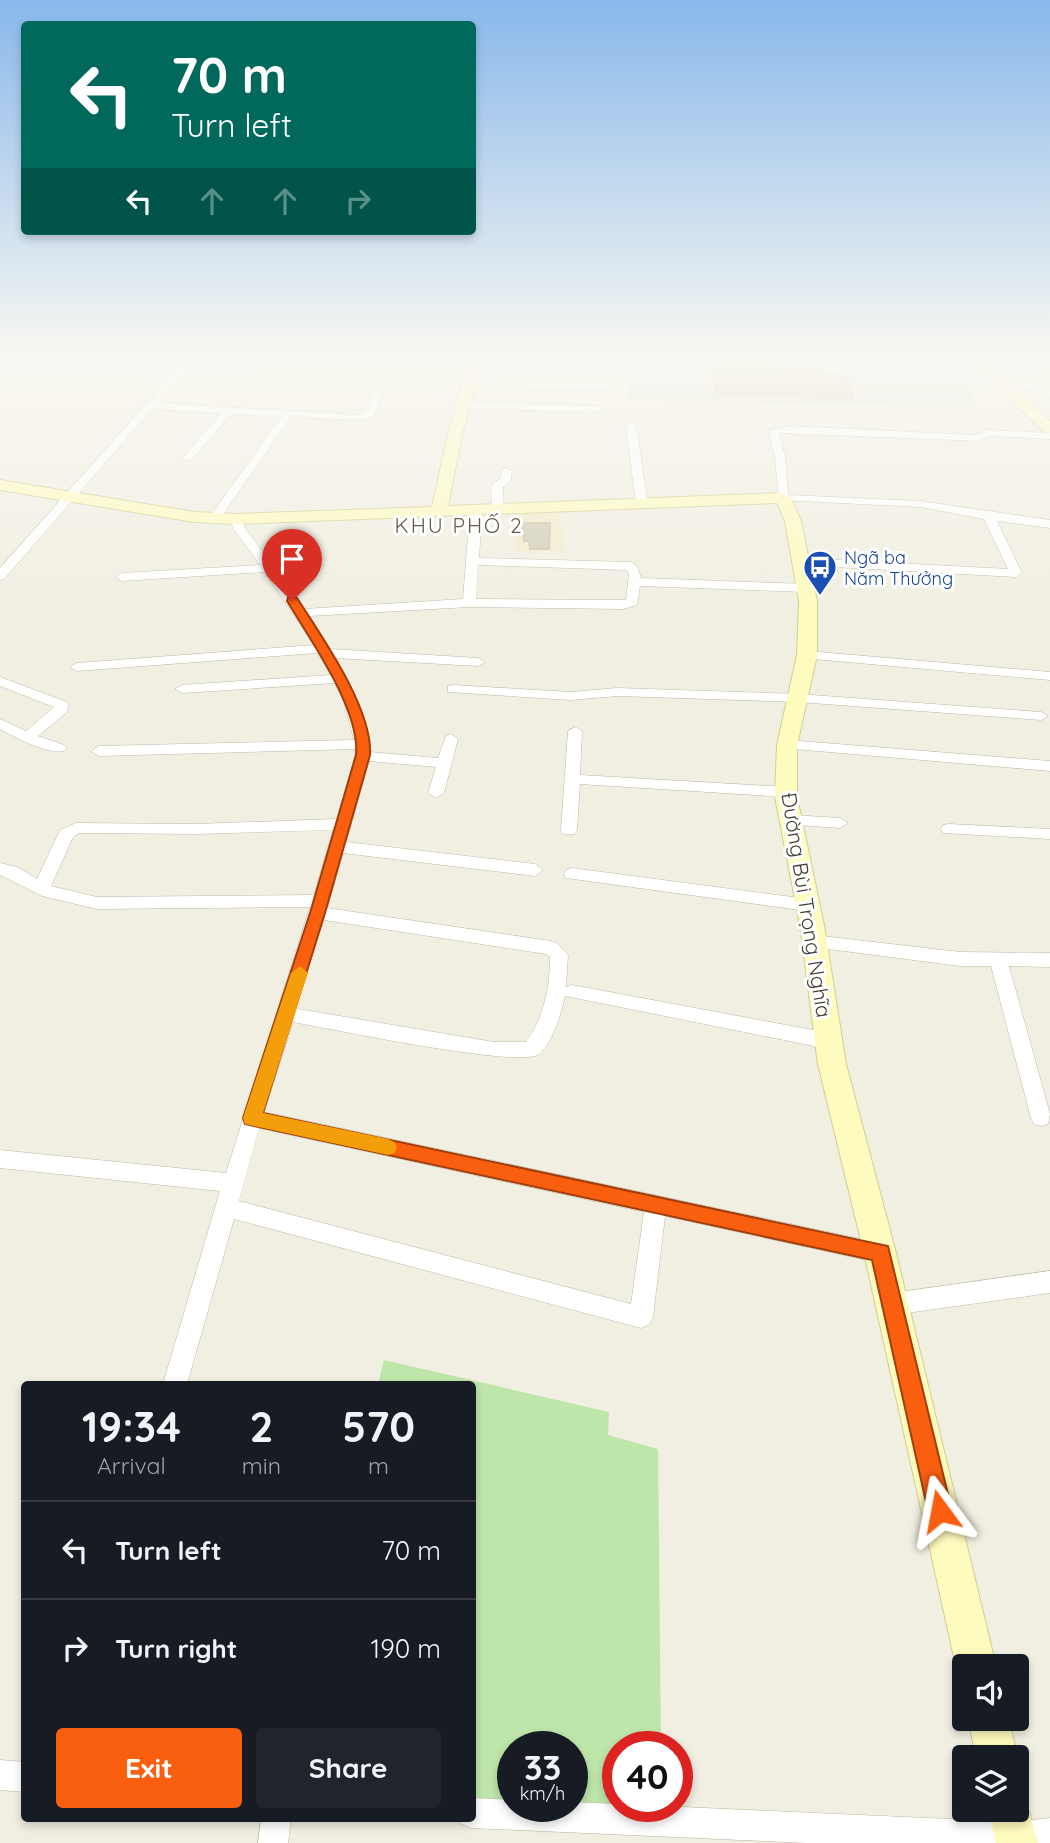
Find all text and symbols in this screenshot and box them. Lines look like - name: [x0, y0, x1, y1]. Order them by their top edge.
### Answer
- text: 70 m: [171, 44, 287, 105]
- icon: left: [56, 49, 147, 140]
- text: Turn left: [171, 105, 292, 145]
- icon: left: [120, 182, 158, 220]
- icon: ahead: [193, 182, 231, 220]
- icon: ahead: [266, 182, 304, 220]
- icon: right: [339, 182, 377, 220]
- district label: KHU PHỐ 2: [394, 512, 524, 538]
- pin: [262, 529, 322, 601]
- icon: arrive: [273, 540, 311, 578]
- place label: Ngã ba Năm Thưởng: [844, 546, 953, 590]
- bus stop icon: Ngã ba Năm Thưởng: [801, 548, 839, 597]
- street label: Đường Bùi Trọng Nghĩa: [776, 791, 838, 1019]
- text: 19:34: [82, 1400, 181, 1453]
- text: 2: [249, 1400, 273, 1453]
- text: 570: [342, 1400, 415, 1453]
- text: Arrival: [97, 1451, 166, 1480]
- text: min: [242, 1451, 281, 1480]
- text: m: [368, 1451, 389, 1480]
- position arrow: [903, 1474, 977, 1548]
- icon: left: [56, 1531, 94, 1569]
- text: Turn left: [115, 1534, 222, 1567]
- text: 70 m: [381, 1534, 441, 1567]
- icon: right: [56, 1629, 94, 1667]
- text: Turn right: [115, 1632, 237, 1665]
- text: 190 m: [371, 1632, 441, 1665]
- map controls: [952, 1654, 1029, 1822]
- button: sound: [952, 1654, 1029, 1731]
- button: Exit: [56, 1728, 242, 1808]
- button: Share: [256, 1728, 441, 1808]
- speed limit sign: 40: [602, 1731, 693, 1822]
- text: 33: [524, 1745, 561, 1789]
- button: layers: [952, 1745, 1029, 1822]
- text: km/h: [520, 1782, 565, 1805]

